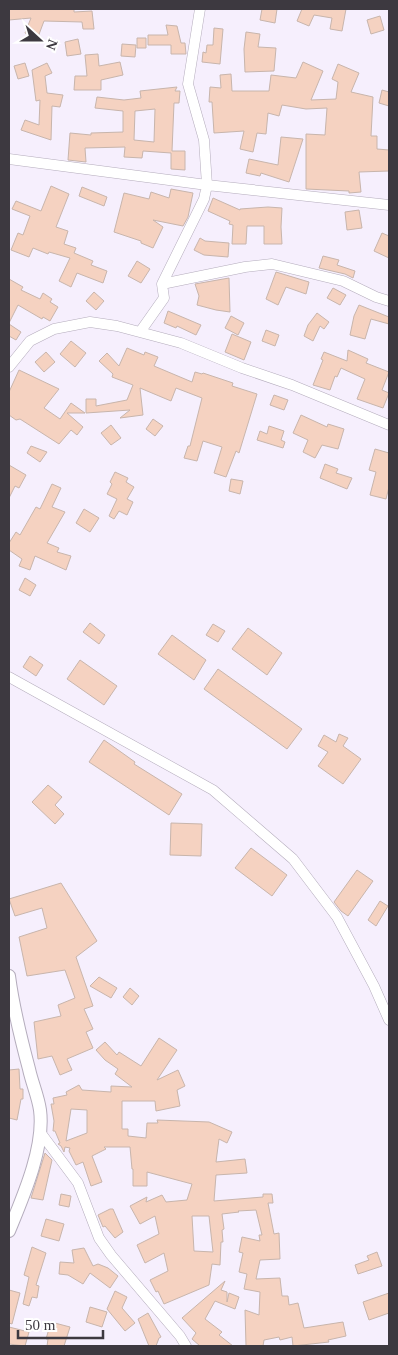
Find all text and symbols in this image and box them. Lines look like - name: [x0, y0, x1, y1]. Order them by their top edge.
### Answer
- north arrow: [15, 15, 65, 65]
- text: N: [43, 37, 60, 52]
- scale bar: [18, 1308, 102, 1340]
- text: 50 m: [25, 1317, 56, 1333]

